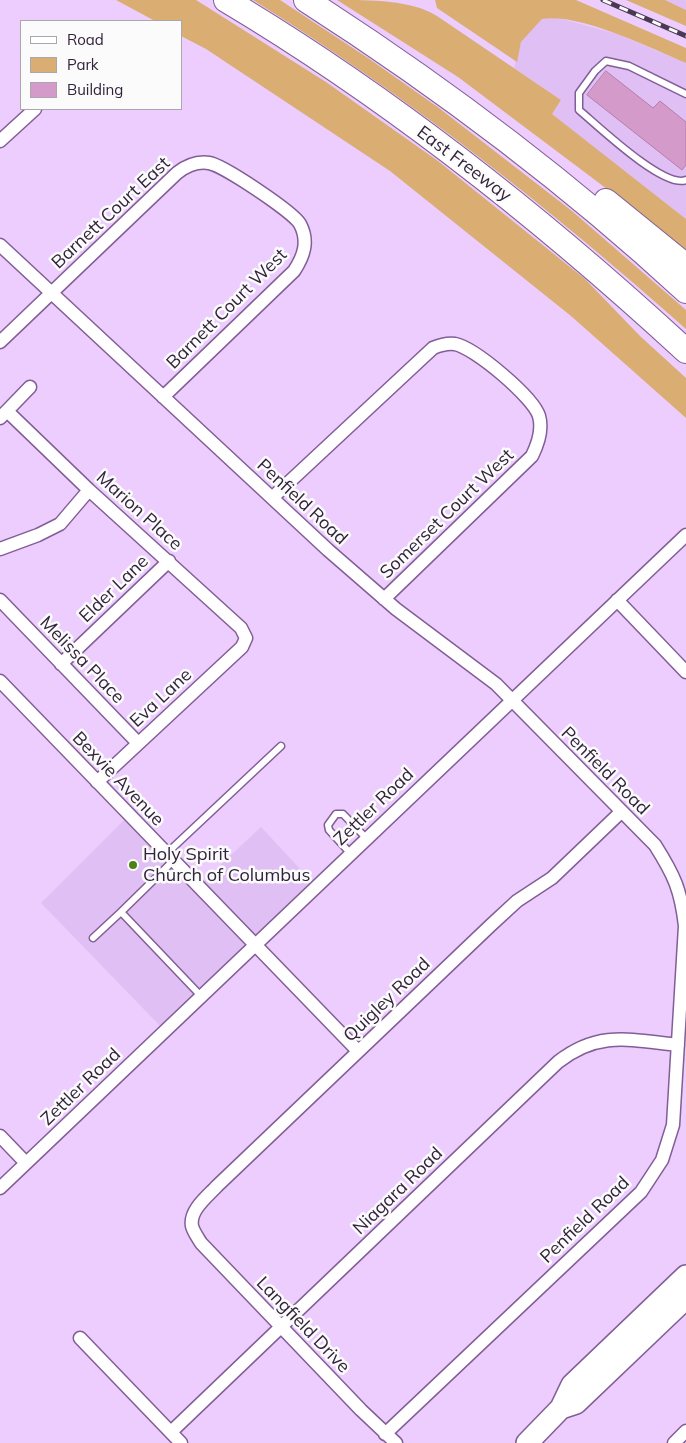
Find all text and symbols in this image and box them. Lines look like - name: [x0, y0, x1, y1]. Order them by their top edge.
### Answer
- legend: [20, 20, 182, 110]
- text: Road: [67, 30, 104, 49]
- text: Park: [67, 55, 99, 74]
- text: Building: [67, 80, 123, 99]
- street label: East Freeway: [413, 121, 515, 207]
- street label: Barnett Court East: [47, 153, 175, 273]
- street label: Barnett Court West: [162, 244, 292, 374]
- street label: Somerset Court West: [376, 445, 518, 583]
- street label: Penfield Road: [252, 455, 352, 549]
- street label: Marion Place: [92, 467, 186, 555]
- street label: Elder Lane: [75, 551, 153, 627]
- street label: Melissa Place: [35, 612, 129, 708]
- street label: Eva Lane: [126, 664, 196, 732]
- street label: Penfield Road: [556, 722, 654, 820]
- street label: Bexvie Avenue: [68, 727, 168, 831]
- street label: Zettler Road: [330, 764, 418, 850]
- place label: Holy Spirit Church of Columbus: [143, 844, 310, 886]
- marker: Holy Spirit Church of Columbus: [127, 859, 139, 871]
- street label: Quigley Road: [339, 953, 435, 1047]
- street label: Zettler Road: [37, 1044, 125, 1130]
- street label: Niagara Road: [349, 1143, 447, 1239]
- street label: Penfield Road: [536, 1172, 634, 1268]
- street label: Langfield Drive: [252, 1272, 354, 1378]

